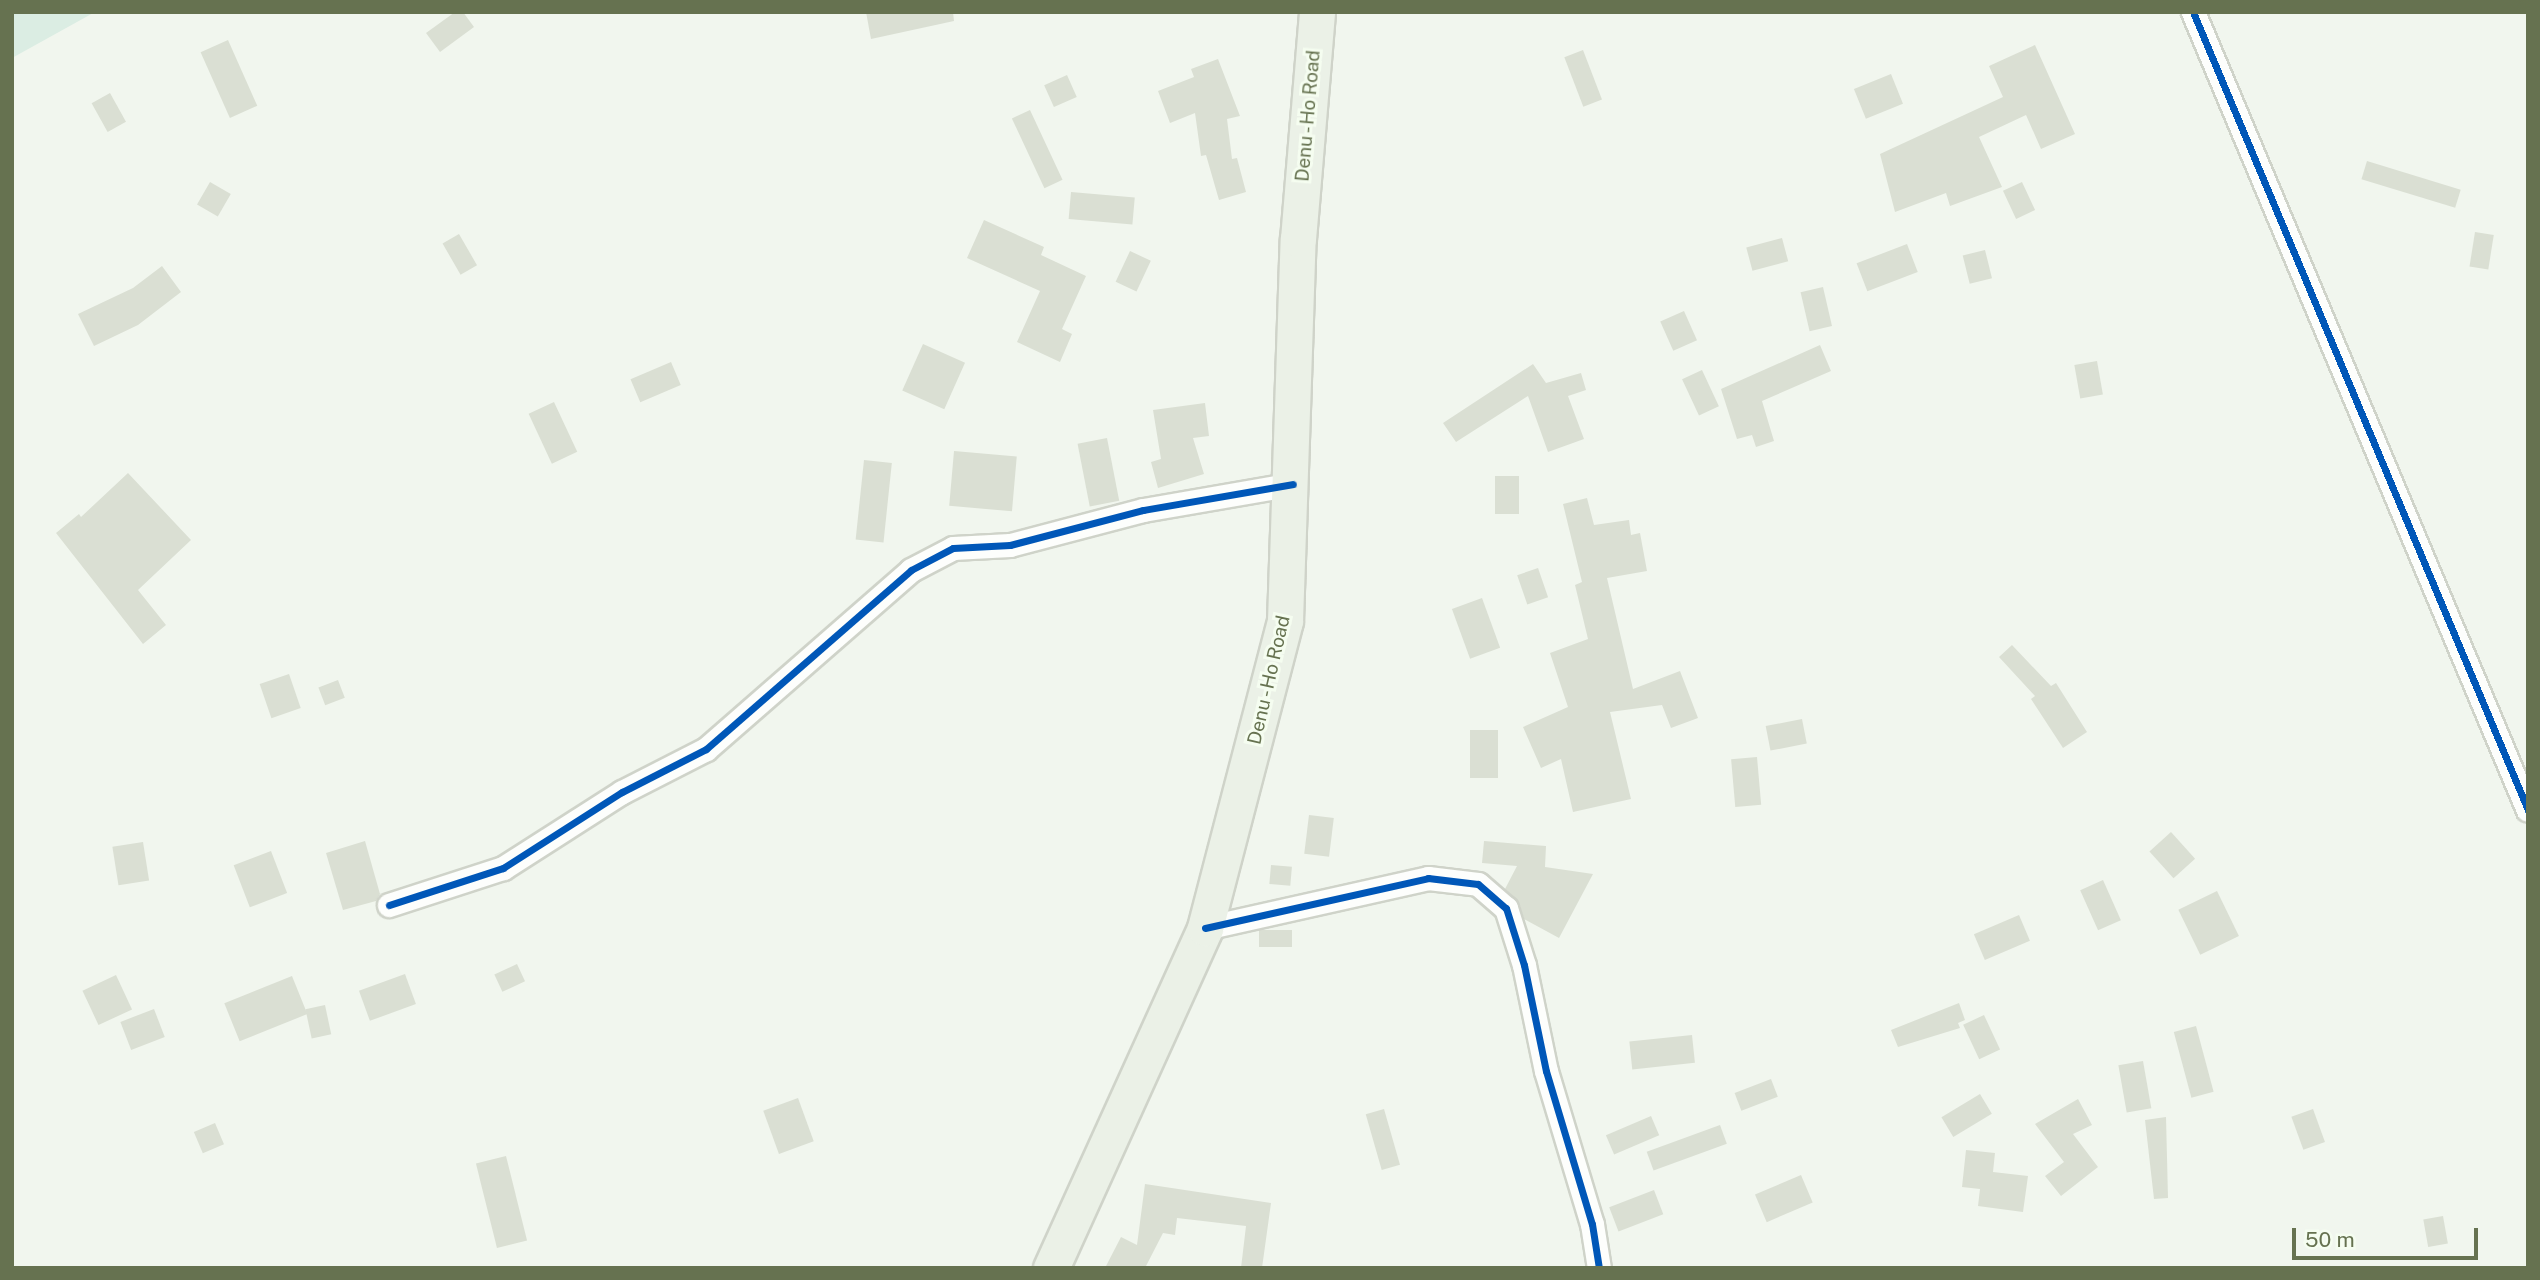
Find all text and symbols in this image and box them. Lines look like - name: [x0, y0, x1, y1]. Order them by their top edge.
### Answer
- street label: Denu - Ho Road: [1291, 47, 1325, 185]
- street label: Denu - Ho Road: [1242, 611, 1296, 749]
- scale bar: [2295, 1214, 2480, 1258]
- text: 50 m: [2305, 1227, 2355, 1252]

